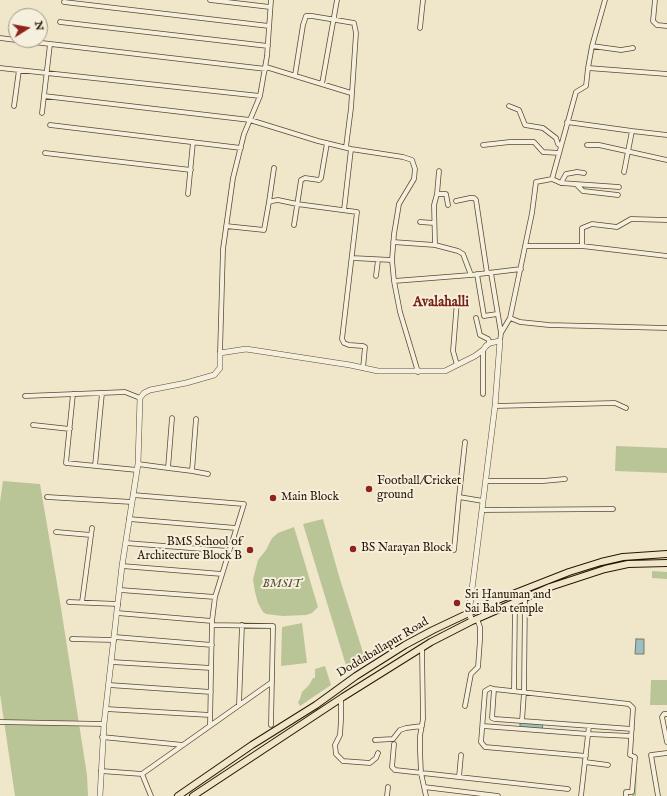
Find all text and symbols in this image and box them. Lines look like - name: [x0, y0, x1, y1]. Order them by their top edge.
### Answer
- north arrow: [8, 8, 48, 48]
- text: N: [31, 20, 47, 32]
- district label: Avalahalli: [413, 295, 469, 311]
- place label: Football/Cricket ground: [377, 475, 461, 503]
- marker: Football/Cricket ground: [364, 484, 374, 494]
- place label: Main Block: [281, 491, 339, 505]
- marker: Main Block: [268, 493, 278, 503]
- place label: BMS School of Architecture Block B: [137, 536, 242, 564]
- place label: BS Narayan Block: [361, 542, 452, 556]
- marker: BS Narayan Block: [348, 544, 358, 554]
- marker: BMS School of Architecture Block B: [245, 545, 255, 555]
- park label: BMSIT: [262, 578, 302, 592]
- place label: Sri Hanuman and Sai Baba temple: [465, 589, 551, 617]
- marker: Sri Hanuman and Sai Baba temple: [452, 598, 462, 608]
- street label: Doddaballapur Road: [335, 615, 431, 681]

